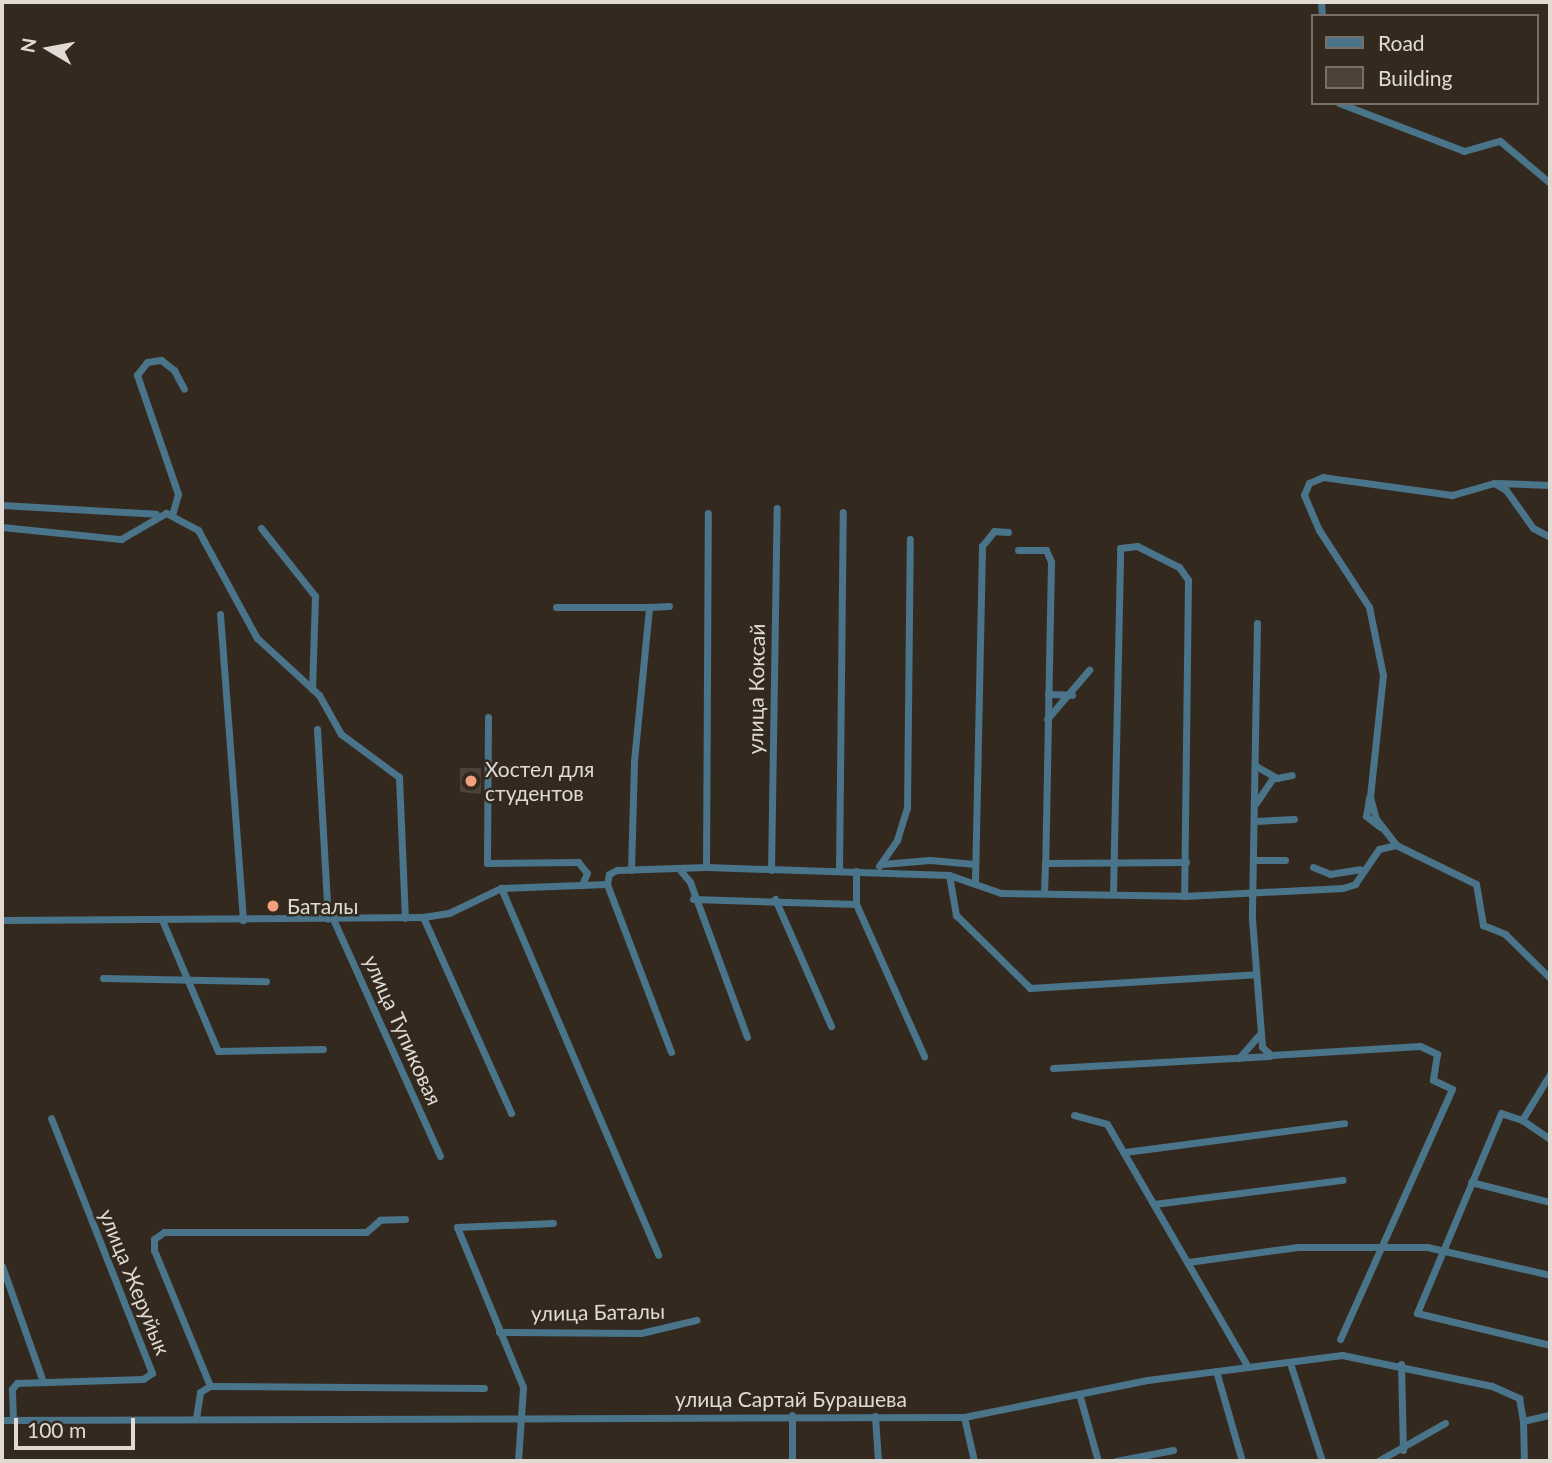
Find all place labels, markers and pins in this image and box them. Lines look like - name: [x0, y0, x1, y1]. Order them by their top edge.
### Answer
- place label: Хостел для студентов: [485, 756, 594, 806]
- marker: Хостел для студентов: [463, 773, 479, 789]
- place label: Баталы: [287, 893, 359, 919]
- marker: Баталы: [265, 898, 281, 914]

